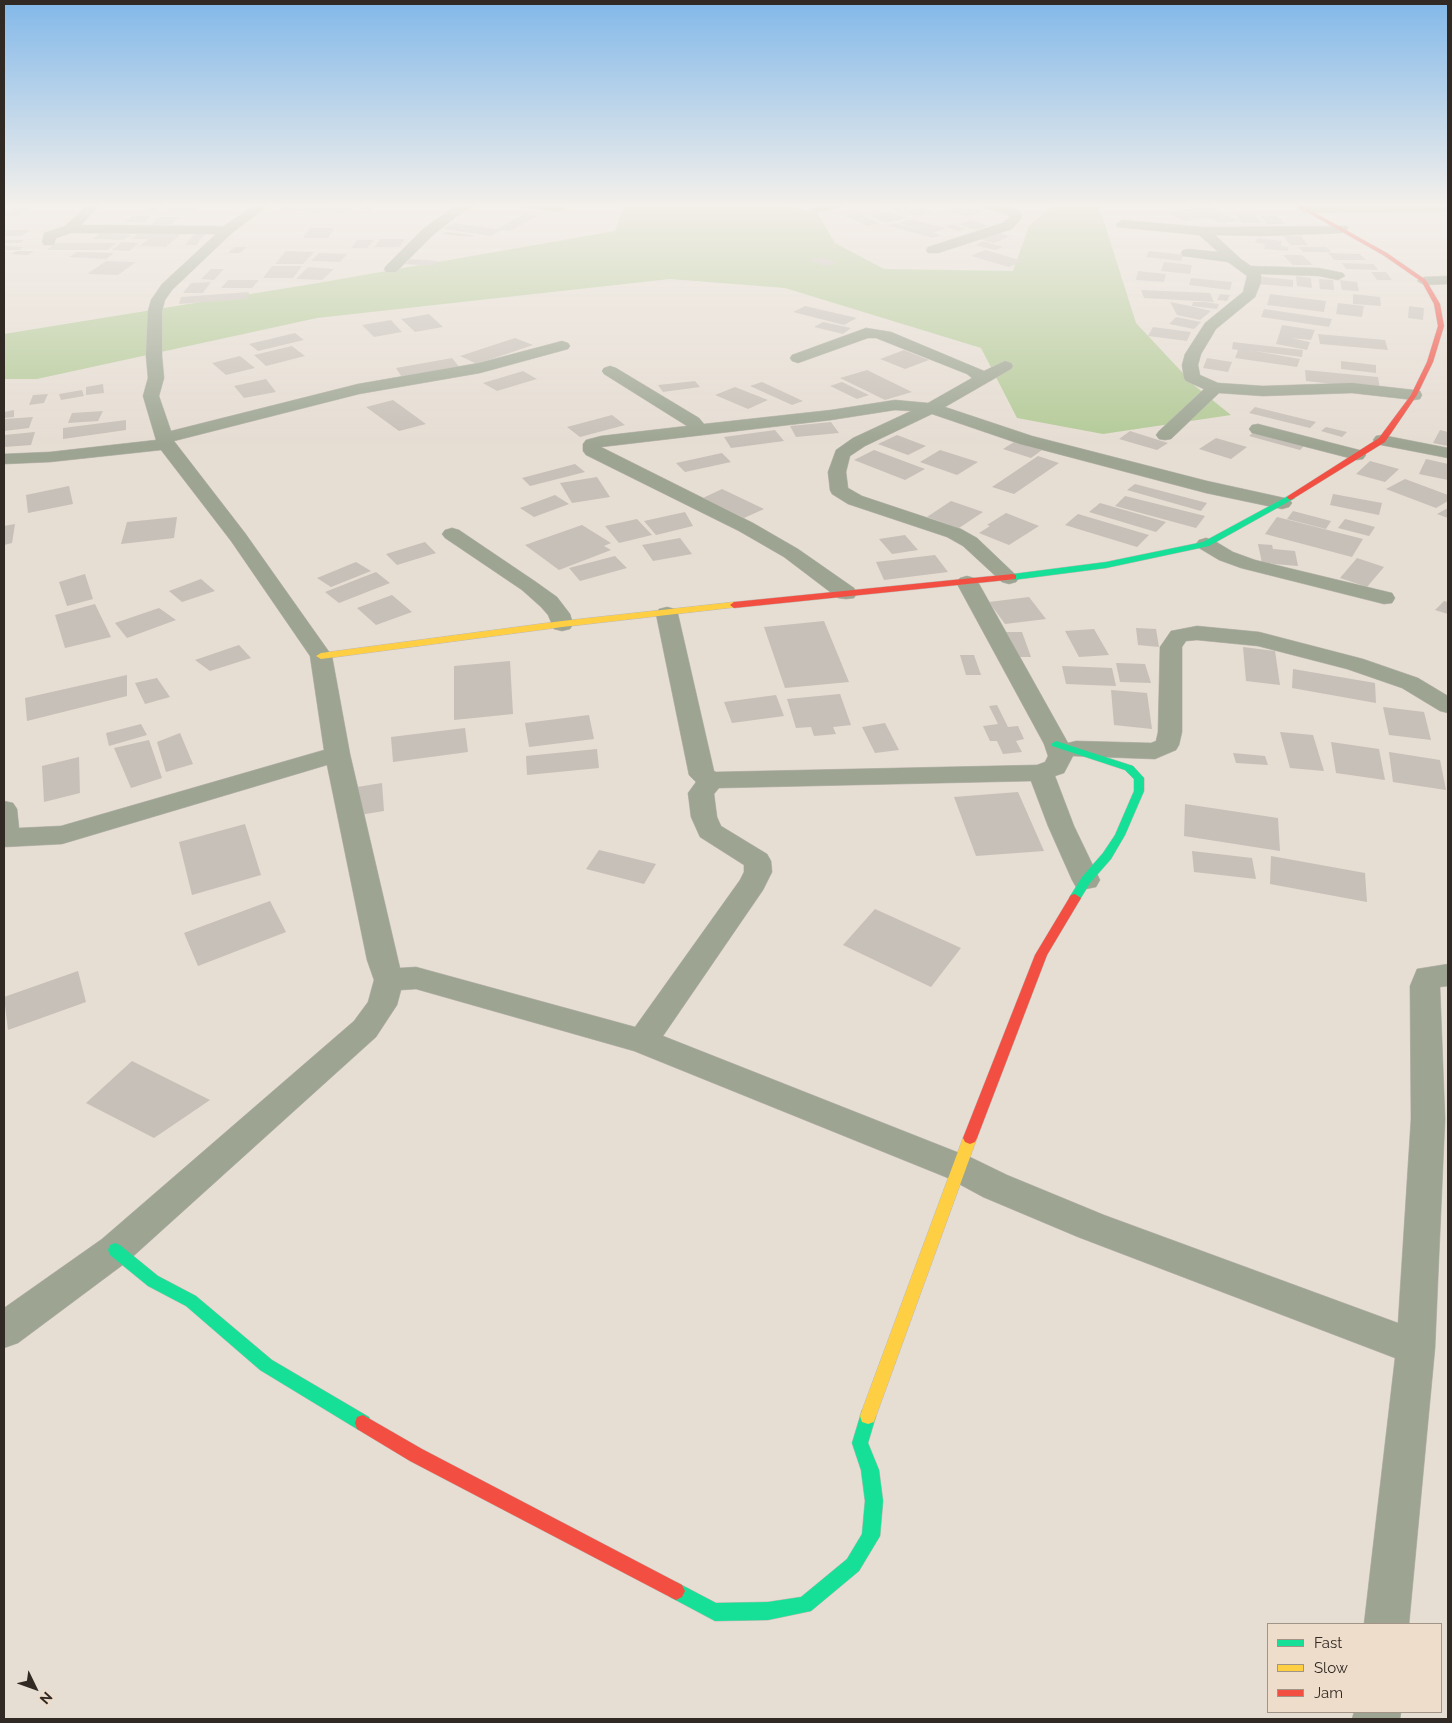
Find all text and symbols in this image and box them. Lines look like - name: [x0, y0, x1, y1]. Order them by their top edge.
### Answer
- legend: [1267, 1623, 1442, 1713]
- text: Fast: [1314, 1634, 1342, 1652]
- text: Slow: [1314, 1659, 1348, 1677]
- north arrow: [10, 1663, 60, 1713]
- text: Jam: [1314, 1684, 1343, 1702]
- text: N: [37, 1689, 56, 1707]

